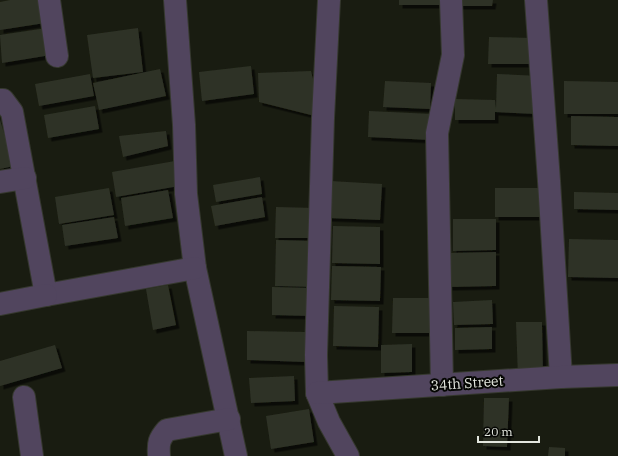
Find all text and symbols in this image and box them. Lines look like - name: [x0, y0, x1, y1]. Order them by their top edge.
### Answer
- street label: 34th Street: [430, 371, 504, 395]
- scale bar: [478, 418, 539, 444]
- text: 20 m: [484, 424, 513, 439]

